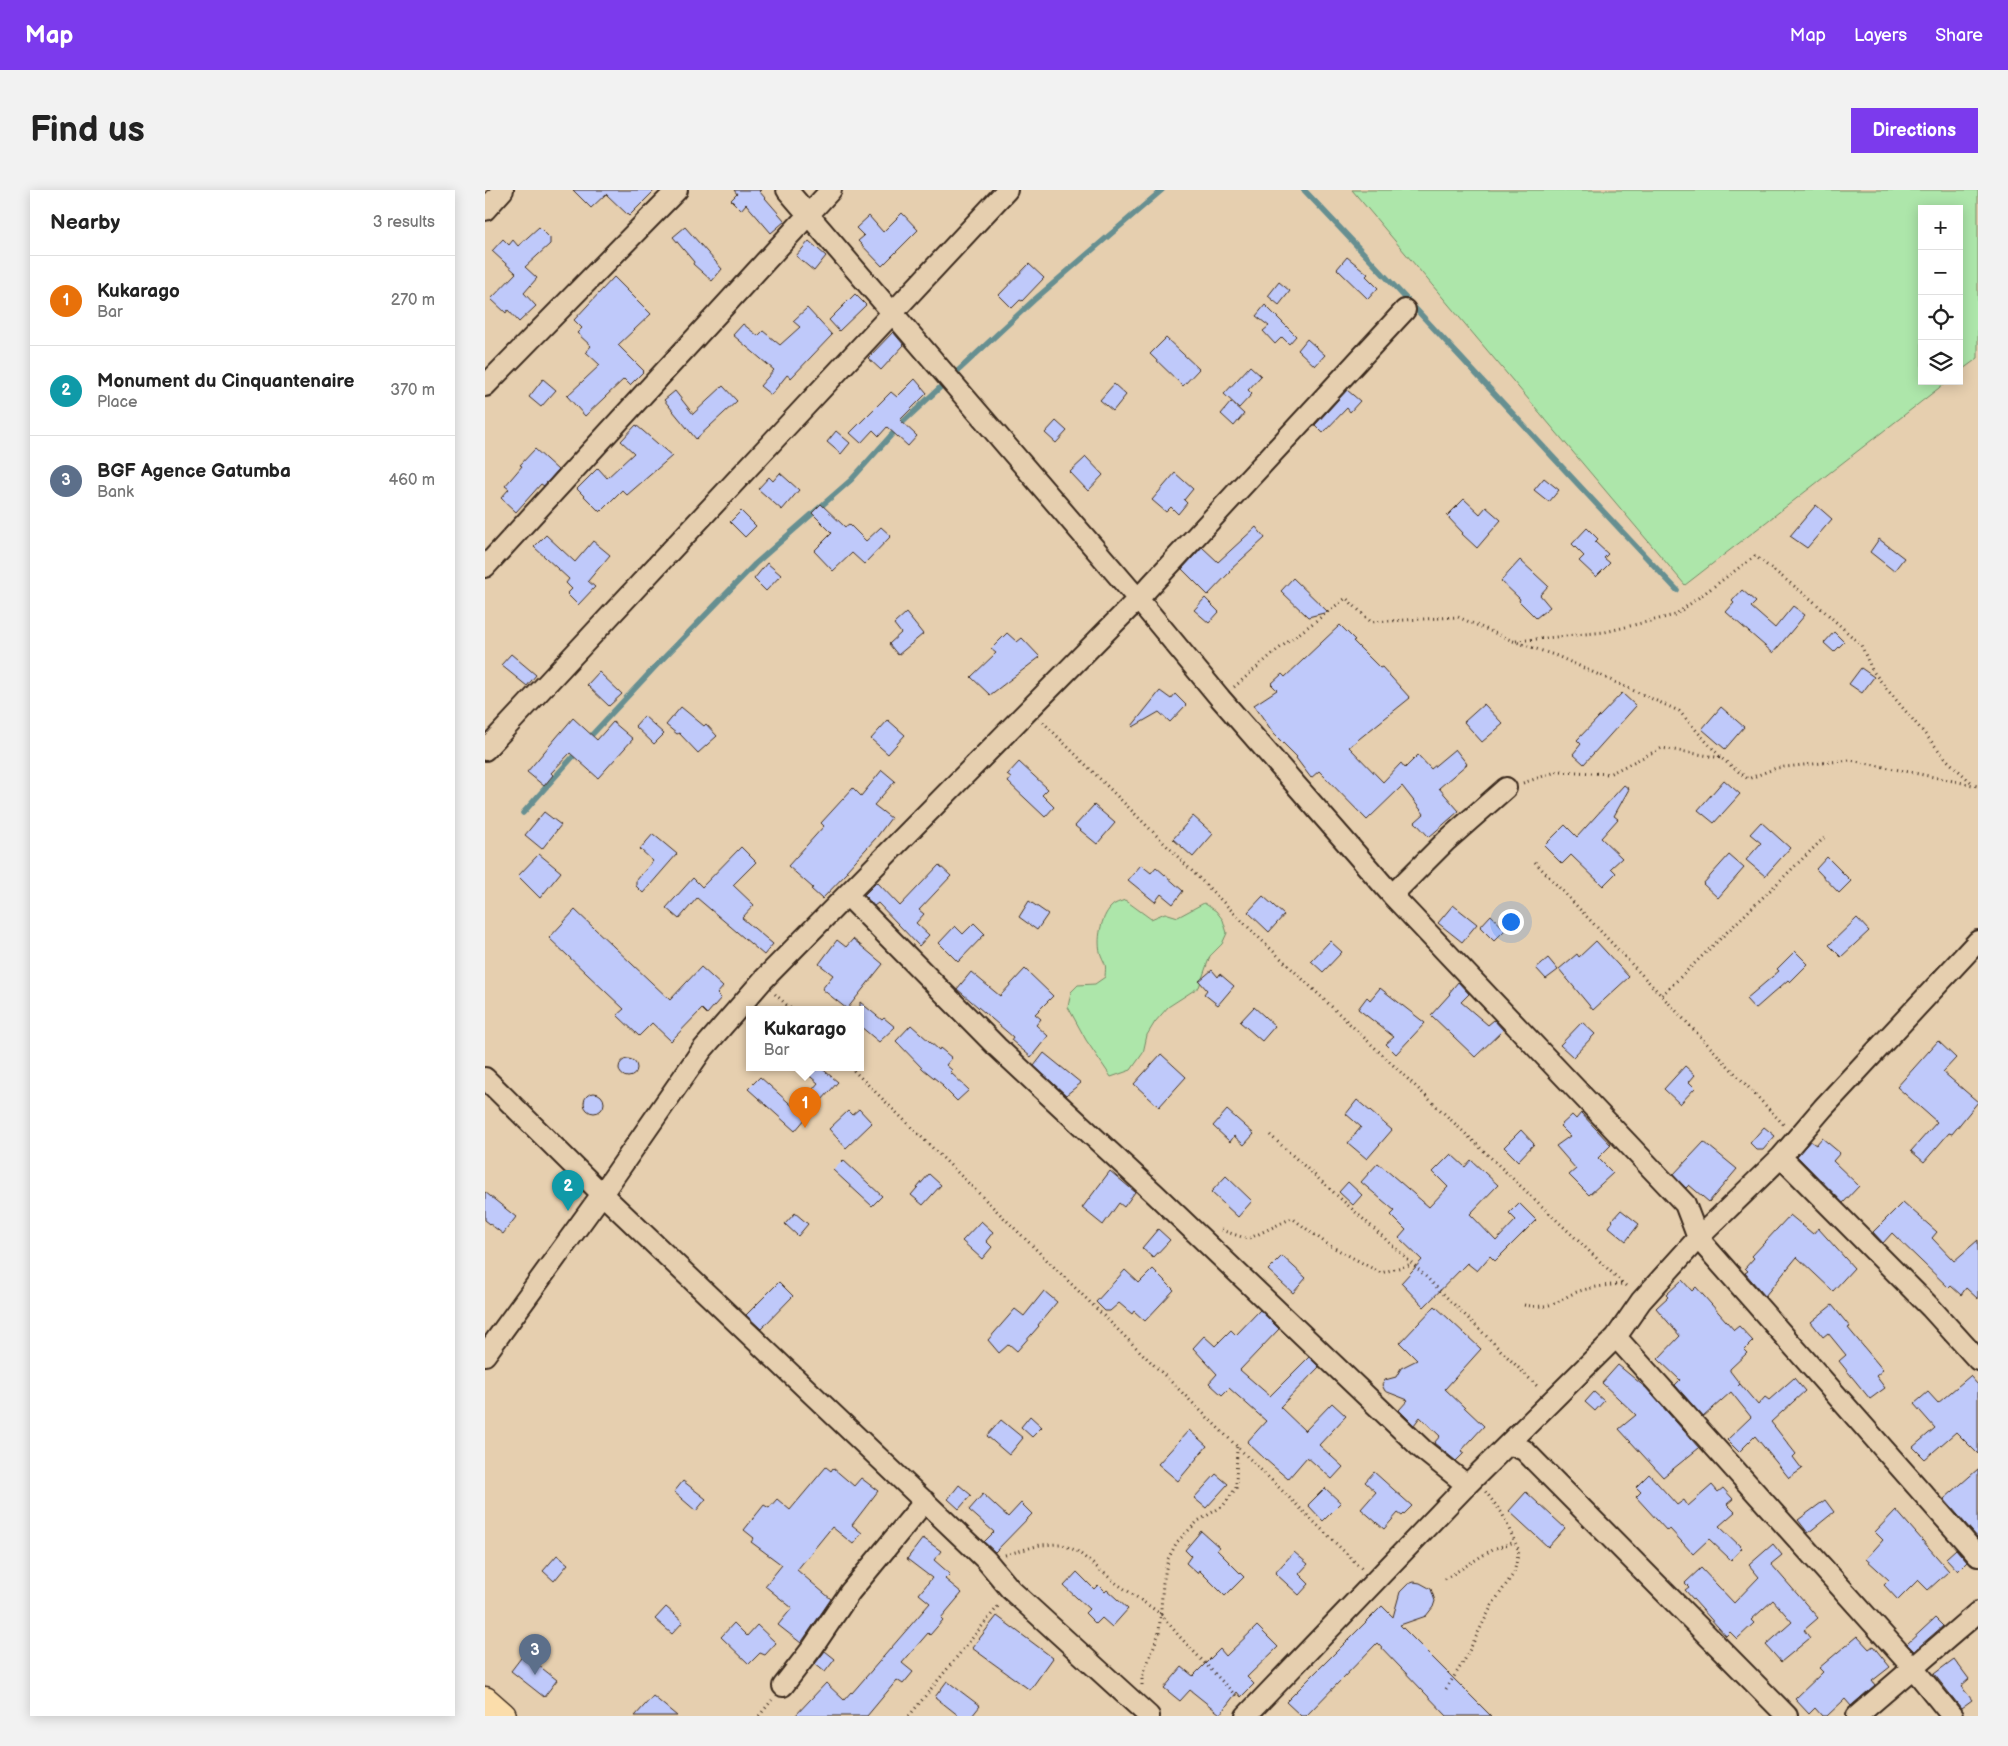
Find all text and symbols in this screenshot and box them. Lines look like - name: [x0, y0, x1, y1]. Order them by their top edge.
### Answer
- text: Map: [25, 21, 73, 50]
- text: Map: [1790, 25, 1826, 46]
- text: Layers: [1854, 25, 1907, 46]
- text: Share: [1935, 25, 1983, 46]
- button: Directions: [1851, 108, 1978, 153]
- text: Find us: [30, 109, 145, 152]
- map controls: [1918, 205, 1963, 385]
- button: +: [1918, 205, 1963, 250]
- text: Nearby: [50, 210, 120, 235]
- text: 3 results: [373, 213, 435, 232]
- button: −: [1918, 250, 1963, 295]
- text: Kukarago: [97, 280, 180, 303]
- text: 1: [63, 291, 69, 310]
- text: 270 m: [391, 291, 435, 310]
- button: locate: [1918, 295, 1963, 340]
- text: Bar: [97, 303, 123, 322]
- button: layers: [1918, 340, 1963, 385]
- text: Monument du Cinquantenaire: [97, 370, 355, 393]
- text: 2: [61, 381, 71, 400]
- text: 370 m: [390, 381, 435, 400]
- text: Place: [97, 393, 138, 412]
- text: BGF Agence Gatumba: [97, 460, 291, 483]
- text: 3: [61, 471, 71, 490]
- text: 460 m: [389, 471, 435, 490]
- text: Bank: [97, 483, 134, 502]
- your location: [1498, 909, 1524, 935]
- popup: [746, 1006, 864, 1071]
- text: Kukarago: [764, 1018, 846, 1041]
- text: Bar: [764, 1041, 789, 1060]
- pin: 1: [789, 1087, 821, 1128]
- pin: 2: [552, 1170, 584, 1211]
- pin: 3: [519, 1634, 551, 1675]

